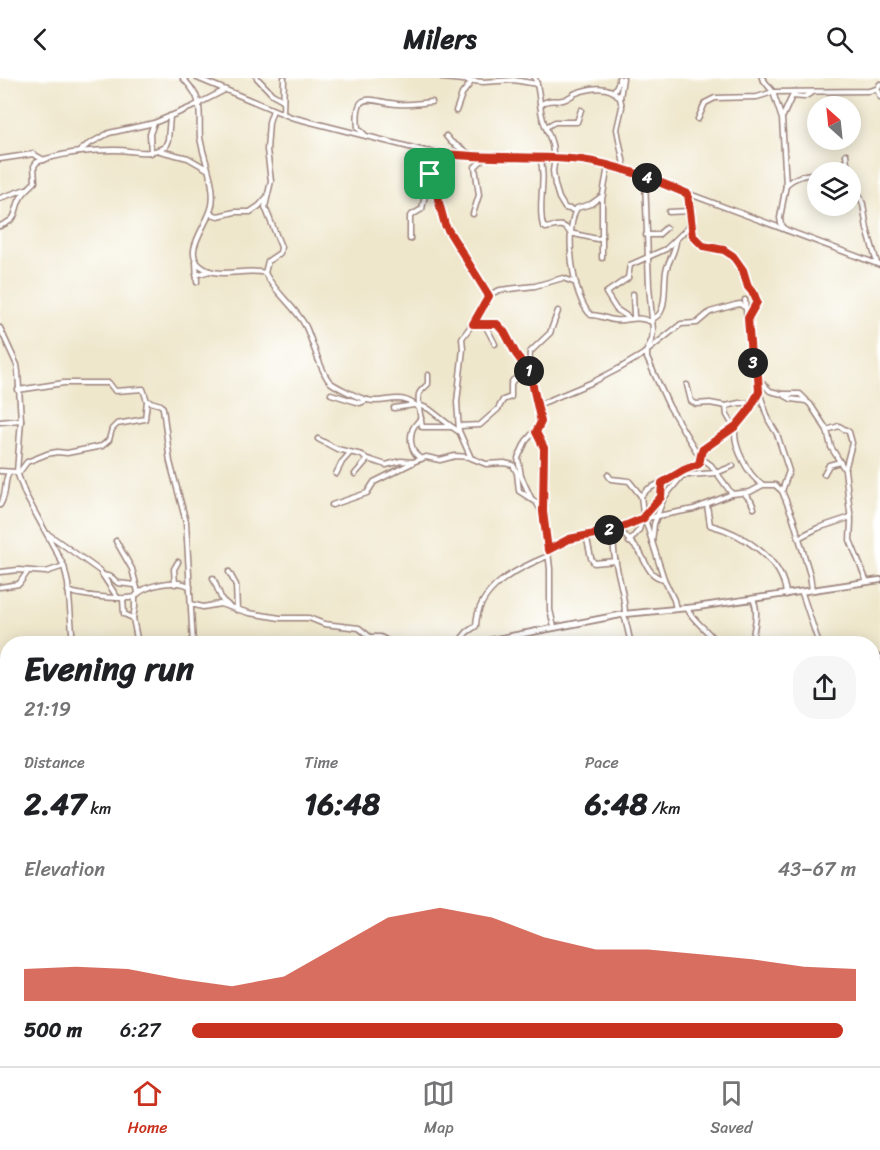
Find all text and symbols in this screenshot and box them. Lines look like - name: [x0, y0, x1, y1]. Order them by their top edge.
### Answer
- text: Milers: [403, 15, 477, 63]
- icon: back: [24, 23, 57, 56]
- icon: search: [823, 23, 856, 56]
- north arrow: [807, 96, 861, 150]
- map controls: [807, 96, 861, 216]
- pin: [404, 148, 455, 199]
- icon: arrive: [413, 157, 446, 190]
- button: layers: [807, 162, 861, 216]
- pin: 4: [632, 163, 662, 193]
- text: 4: [642, 163, 652, 192]
- pin: 3: [738, 348, 768, 378]
- text: 3: [749, 348, 757, 377]
- pin: 1: [514, 356, 544, 386]
- text: 1: [526, 356, 532, 385]
- pin: 2: [594, 515, 624, 545]
- text: 2: [604, 515, 614, 544]
- text: Evening run: [24, 640, 194, 698]
- button: share: [793, 656, 856, 719]
- text: 21:19: [24, 692, 71, 727]
- text: Distance: [24, 748, 85, 777]
- text: Time: [304, 748, 338, 777]
- text: Pace: [585, 748, 619, 777]
- text: 2.47: [24, 777, 86, 831]
- text: 16:48: [304, 777, 380, 831]
- text: 6:48: [585, 777, 648, 831]
- text: km: [86, 794, 111, 823]
- text: /km: [648, 794, 681, 823]
- text: Elevation: [24, 852, 105, 887]
- text: 43–67 m: [778, 852, 856, 887]
- text: 500 m: [24, 1013, 82, 1048]
- text: 6:27: [120, 1013, 160, 1048]
- tab: Home: [127, 1077, 167, 1142]
- tab: Map: [422, 1077, 455, 1142]
- tab: Saved: [710, 1077, 753, 1142]

